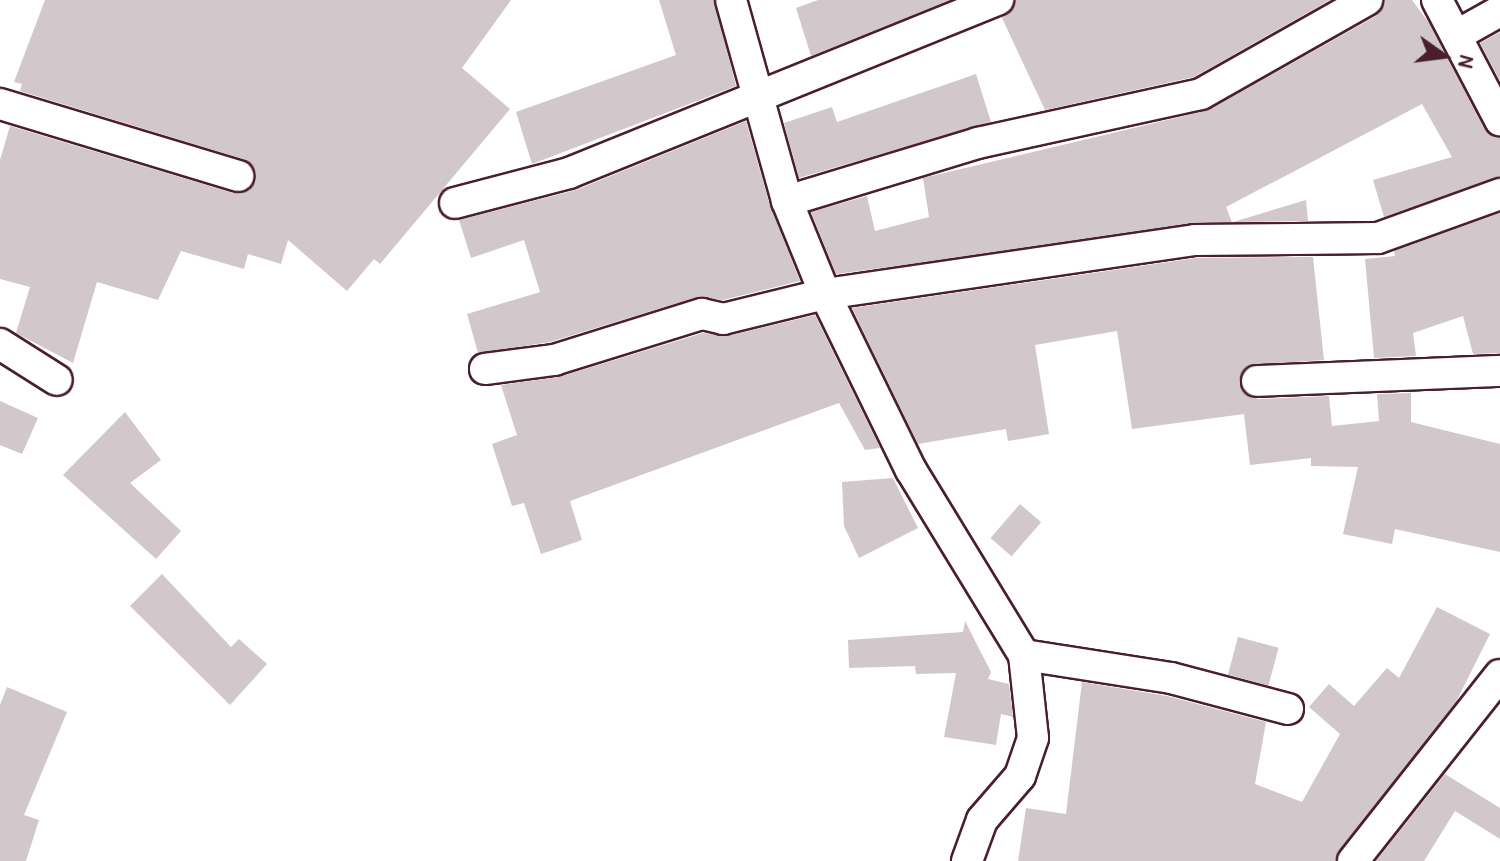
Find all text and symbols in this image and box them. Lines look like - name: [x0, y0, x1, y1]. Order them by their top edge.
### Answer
- north arrow: [1404, 16, 1484, 96]
- text: N: [1451, 52, 1483, 71]

